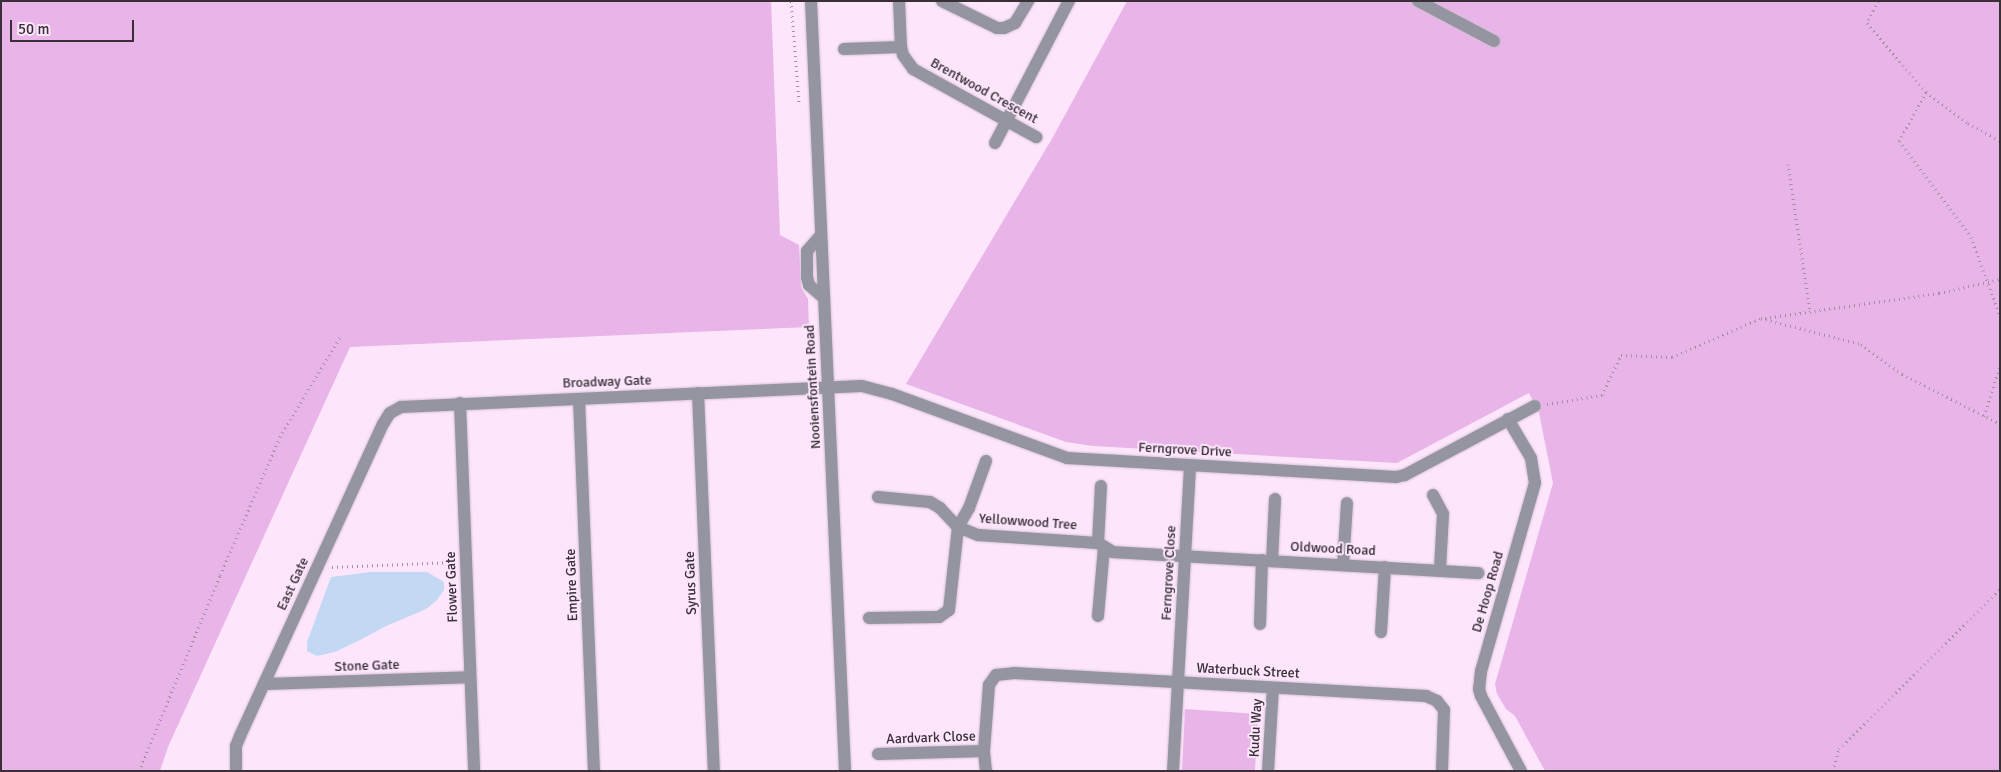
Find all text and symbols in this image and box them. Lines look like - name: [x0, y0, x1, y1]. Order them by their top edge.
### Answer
- scale bar: [12, 10, 136, 42]
- text: 50 m: [18, 20, 49, 38]
- street label: Brentwood Crescent: [927, 54, 1041, 128]
- street label: Nooiensfontein Road: [801, 324, 825, 450]
- street label: Broadway Gate: [562, 372, 652, 392]
- street label: Ferngrove Drive: [1138, 439, 1232, 461]
- street label: Yellowwood Tree: [978, 510, 1078, 534]
- street label: Ferngrove Close: [1158, 525, 1180, 621]
- street label: Oldwood Road: [1290, 538, 1376, 560]
- street label: Empire Gate: [562, 548, 582, 622]
- street label: De Hoop Road: [1468, 549, 1508, 635]
- street label: Flower Gate: [442, 551, 462, 623]
- street label: Syrus Gate: [681, 551, 701, 615]
- street label: East Gate: [273, 555, 313, 613]
- street label: Stone Gate: [334, 656, 400, 676]
- street label: Waterbuck Street: [1196, 660, 1300, 682]
- street label: Kudu Way: [1246, 698, 1266, 758]
- street label: Aardvark Close: [886, 728, 976, 748]

